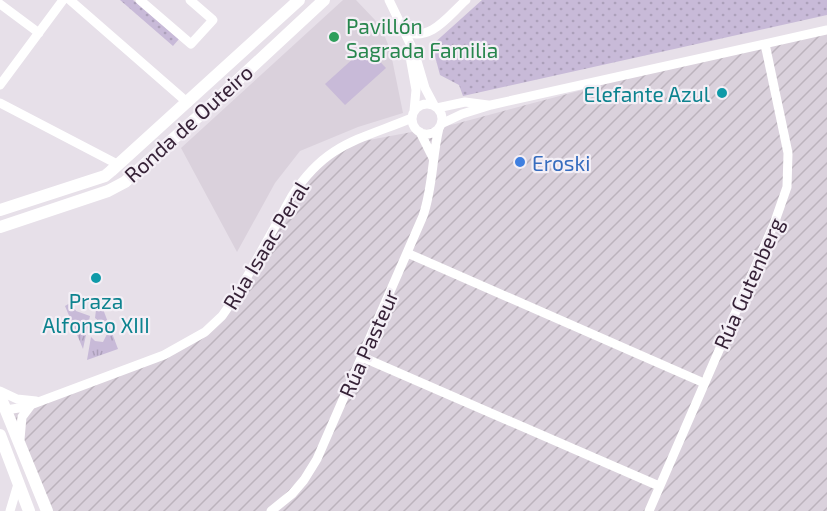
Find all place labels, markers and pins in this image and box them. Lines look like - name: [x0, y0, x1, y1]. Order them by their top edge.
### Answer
- place label: Pavillón Sagrada Familia: [346, 13, 498, 62]
- marker: Pavillón Sagrada Familia: [327, 30, 341, 44]
- place label: Elefante Azul: [584, 81, 711, 106]
- marker: Elefante Azul: [715, 86, 729, 100]
- place label: Eroski: [532, 150, 590, 175]
- marker: Eroski: [513, 155, 527, 169]
- marker: Praza Alfonso XIII: [89, 271, 103, 285]
- place label: Praza Alfonso XIII: [42, 288, 150, 337]

